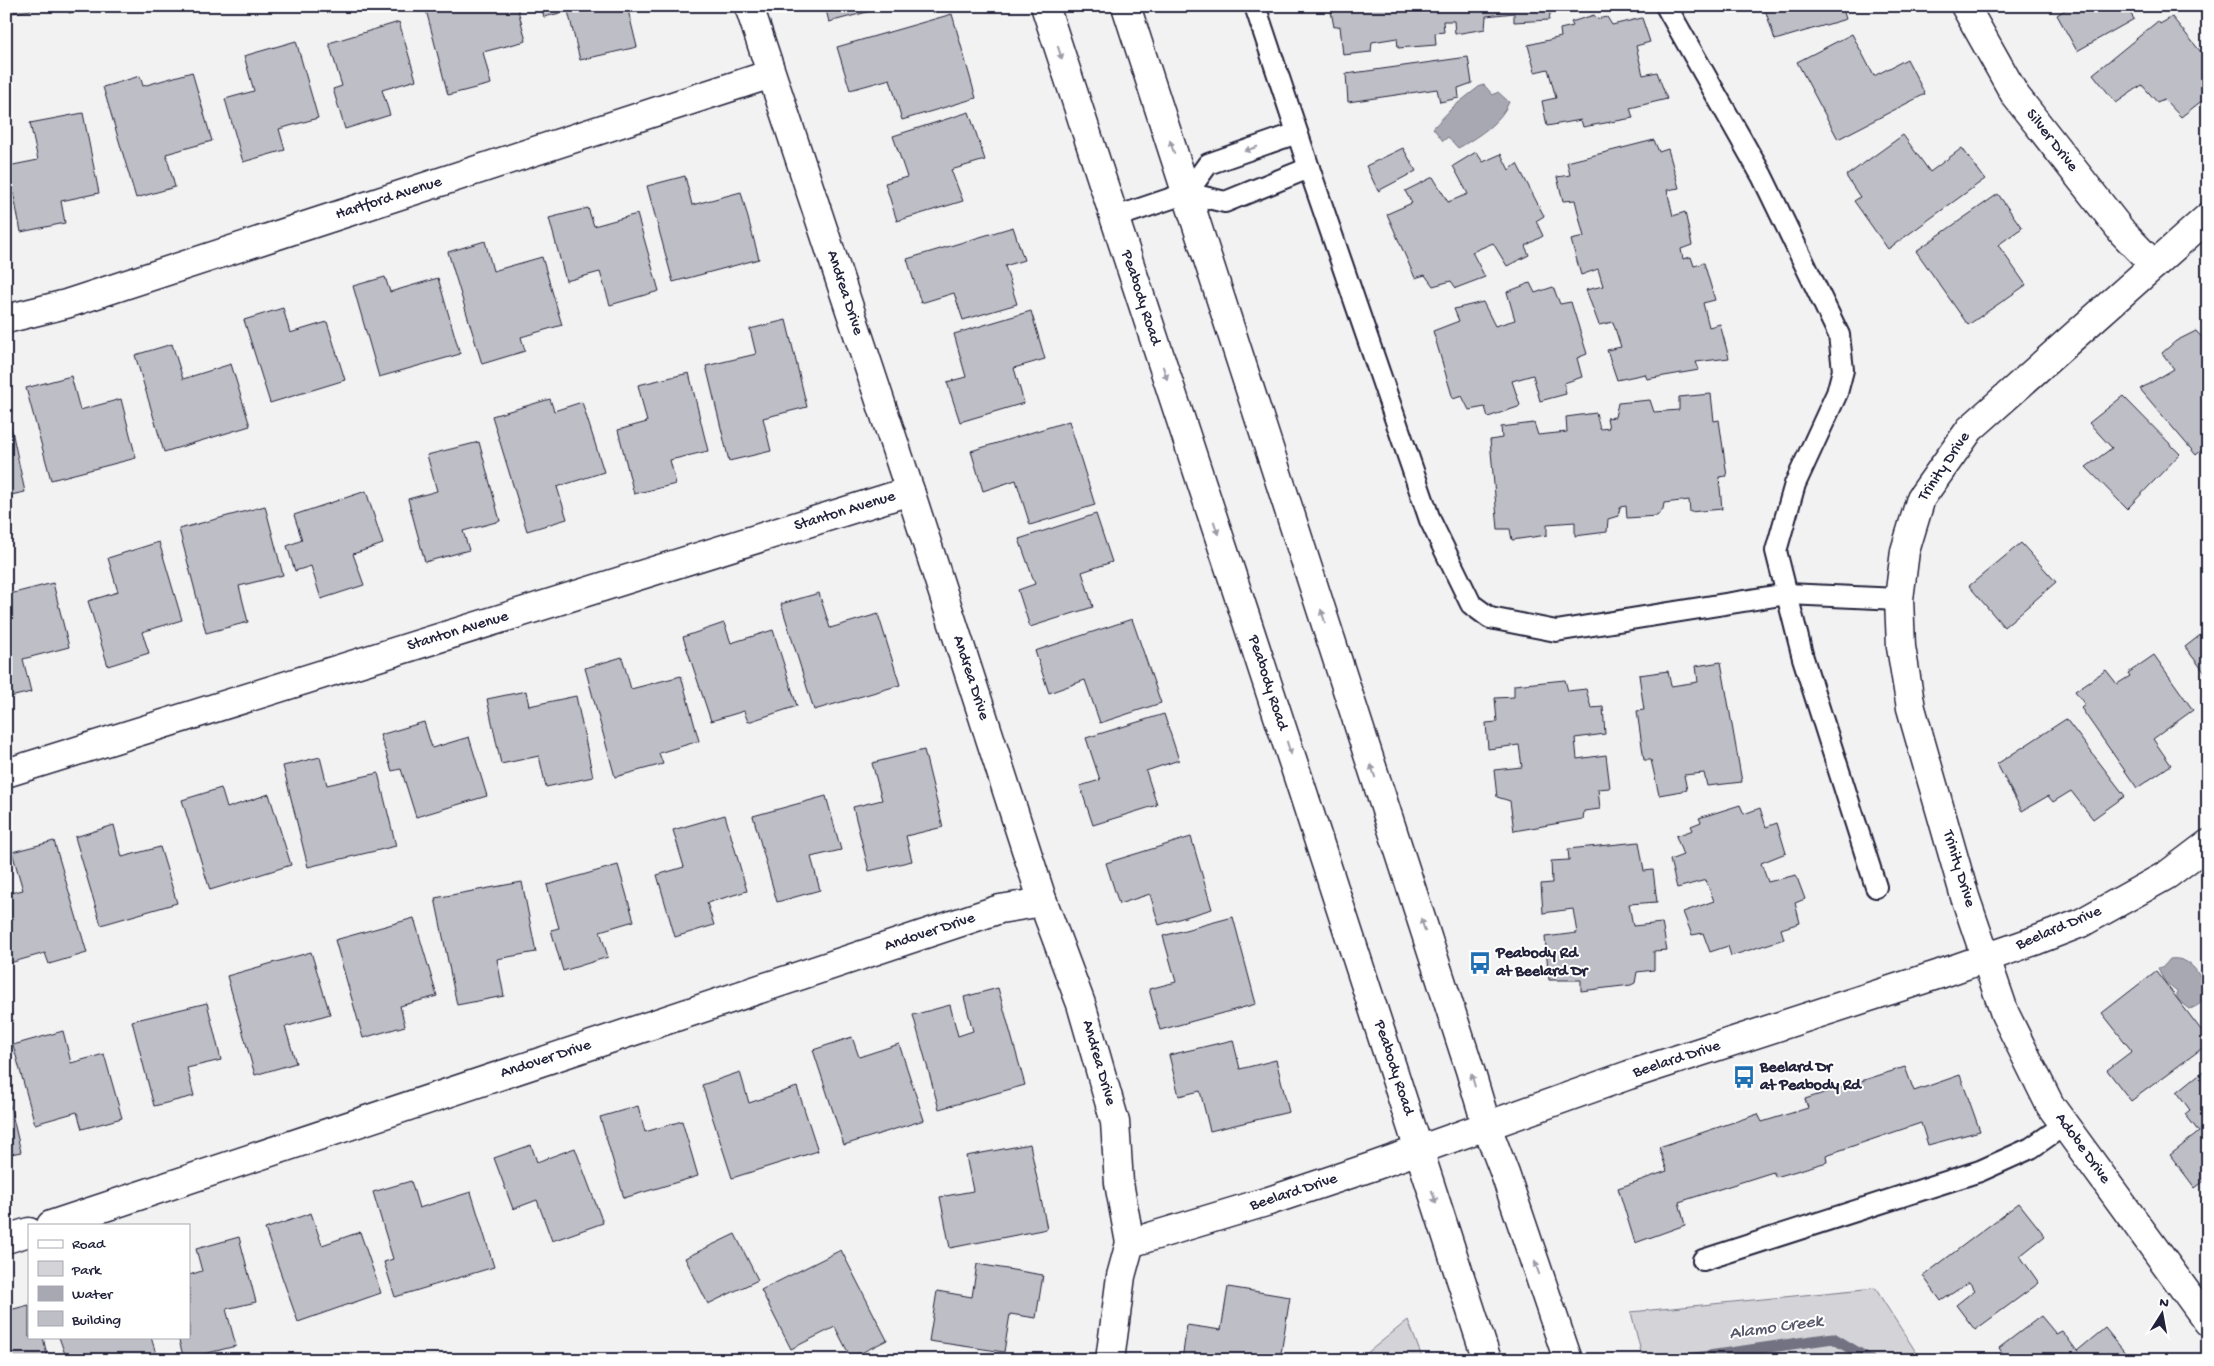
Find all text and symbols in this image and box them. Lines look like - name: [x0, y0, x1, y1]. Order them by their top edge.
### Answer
- one-way arrow: [1056, 45, 1064, 60]
- street label: Silver Drive: [2021, 106, 2082, 177]
- one-way arrow: [1167, 139, 1175, 154]
- one-way arrow: [1243, 145, 1258, 153]
- street label: Hartford Avenue: [334, 173, 445, 225]
- street label: Peabody Road: [1115, 247, 1165, 349]
- street label: Andrea Drive: [821, 248, 867, 338]
- one-way arrow: [1161, 366, 1169, 381]
- street label: Trinity Drive: [1914, 428, 1975, 506]
- street label: Stanton Avenue: [792, 487, 899, 536]
- one-way arrow: [1212, 520, 1220, 535]
- street label: Stanton Avenue: [405, 607, 512, 656]
- one-way arrow: [1319, 608, 1327, 623]
- street label: Peabody Road: [1242, 632, 1292, 734]
- street label: Andrea Drive: [947, 633, 993, 723]
- one-way arrow: [1286, 741, 1293, 756]
- one-way arrow: [1369, 763, 1376, 778]
- street label: Trinity Drive: [1937, 827, 1979, 910]
- street label: Beelard Drive: [2013, 902, 2105, 956]
- street label: Andover Drive: [882, 909, 979, 957]
- one-way arrow: [1419, 918, 1426, 933]
- place label: Peabody Rd at Beelard Dr: [1495, 945, 1590, 982]
- bus stop icon: Peabody Rd at Beelard Dr: [1467, 950, 1493, 976]
- street label: Peabody Road: [1368, 1017, 1418, 1119]
- street label: Andrea Drive: [1077, 1018, 1119, 1109]
- street label: Andover Drive: [498, 1036, 595, 1084]
- street label: Beelard Drive: [1630, 1037, 1724, 1083]
- place label: Beelard Dr at Peabody Rd: [1759, 1059, 1862, 1096]
- bus stop icon: Beelard Dr at Peabody Rd: [1731, 1064, 1757, 1090]
- one-way arrow: [1469, 1072, 1477, 1087]
- street label: Adobe Drive: [2050, 1110, 2114, 1189]
- street label: Beelard Drive: [1247, 1170, 1341, 1216]
- one-way arrow: [1431, 1189, 1438, 1204]
- legend: [28, 1224, 190, 1338]
- text: Road: [72, 1236, 106, 1254]
- one-way arrow: [1533, 1260, 1541, 1275]
- text: Park: [71, 1262, 102, 1280]
- text: Water: [72, 1286, 114, 1304]
- north arrow: [2136, 1288, 2186, 1338]
- text: N: [2158, 1294, 2170, 1313]
- water label: Alamo Creek: [1728, 1311, 1826, 1345]
- text: Building: [71, 1312, 121, 1330]

